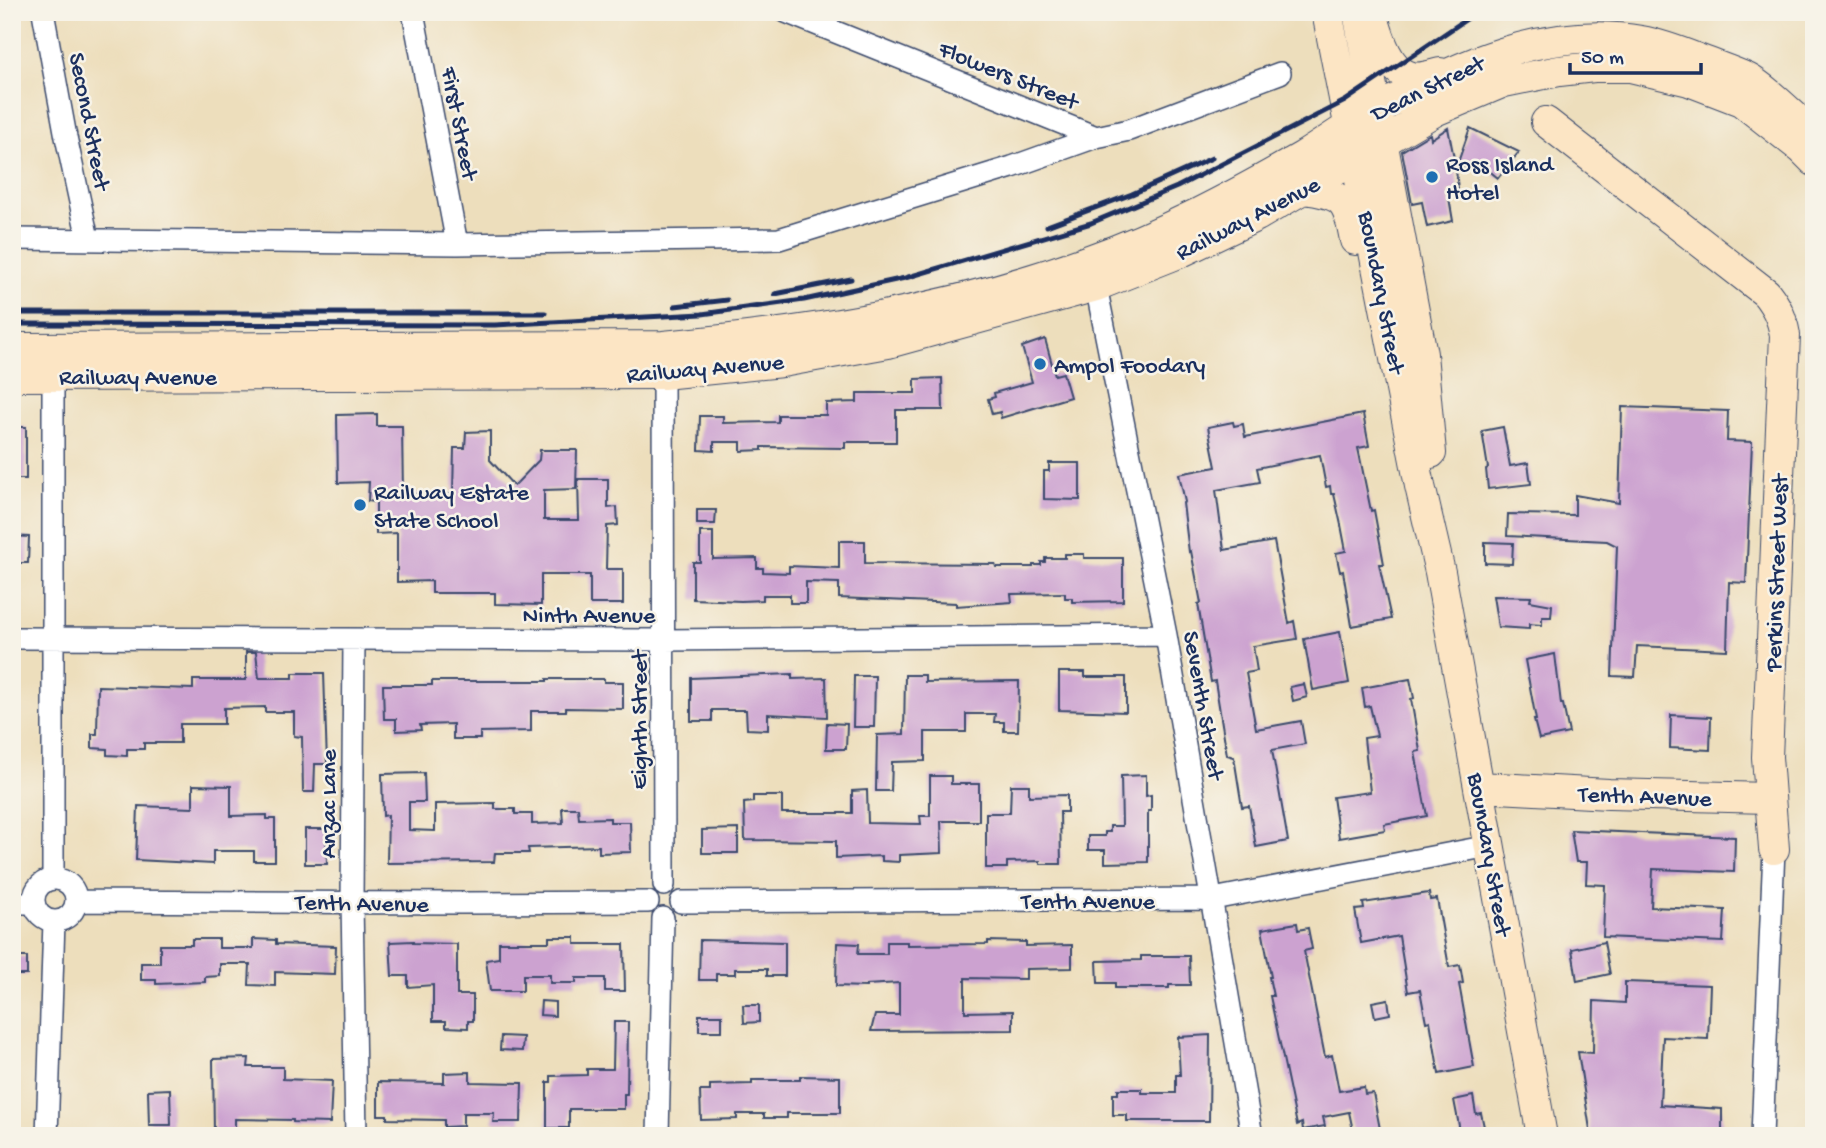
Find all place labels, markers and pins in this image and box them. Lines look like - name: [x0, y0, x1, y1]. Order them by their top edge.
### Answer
- place label: Ross Island Hotel: [1446, 152, 1555, 209]
- marker: Ross Island Hotel: [1424, 169, 1440, 185]
- place label: Ampol Foodary: [1054, 353, 1206, 382]
- marker: Ampol Foodary: [1032, 356, 1048, 372]
- place label: Railway Estate State School: [374, 480, 530, 537]
- marker: Railway Estate State School: [352, 497, 368, 513]

